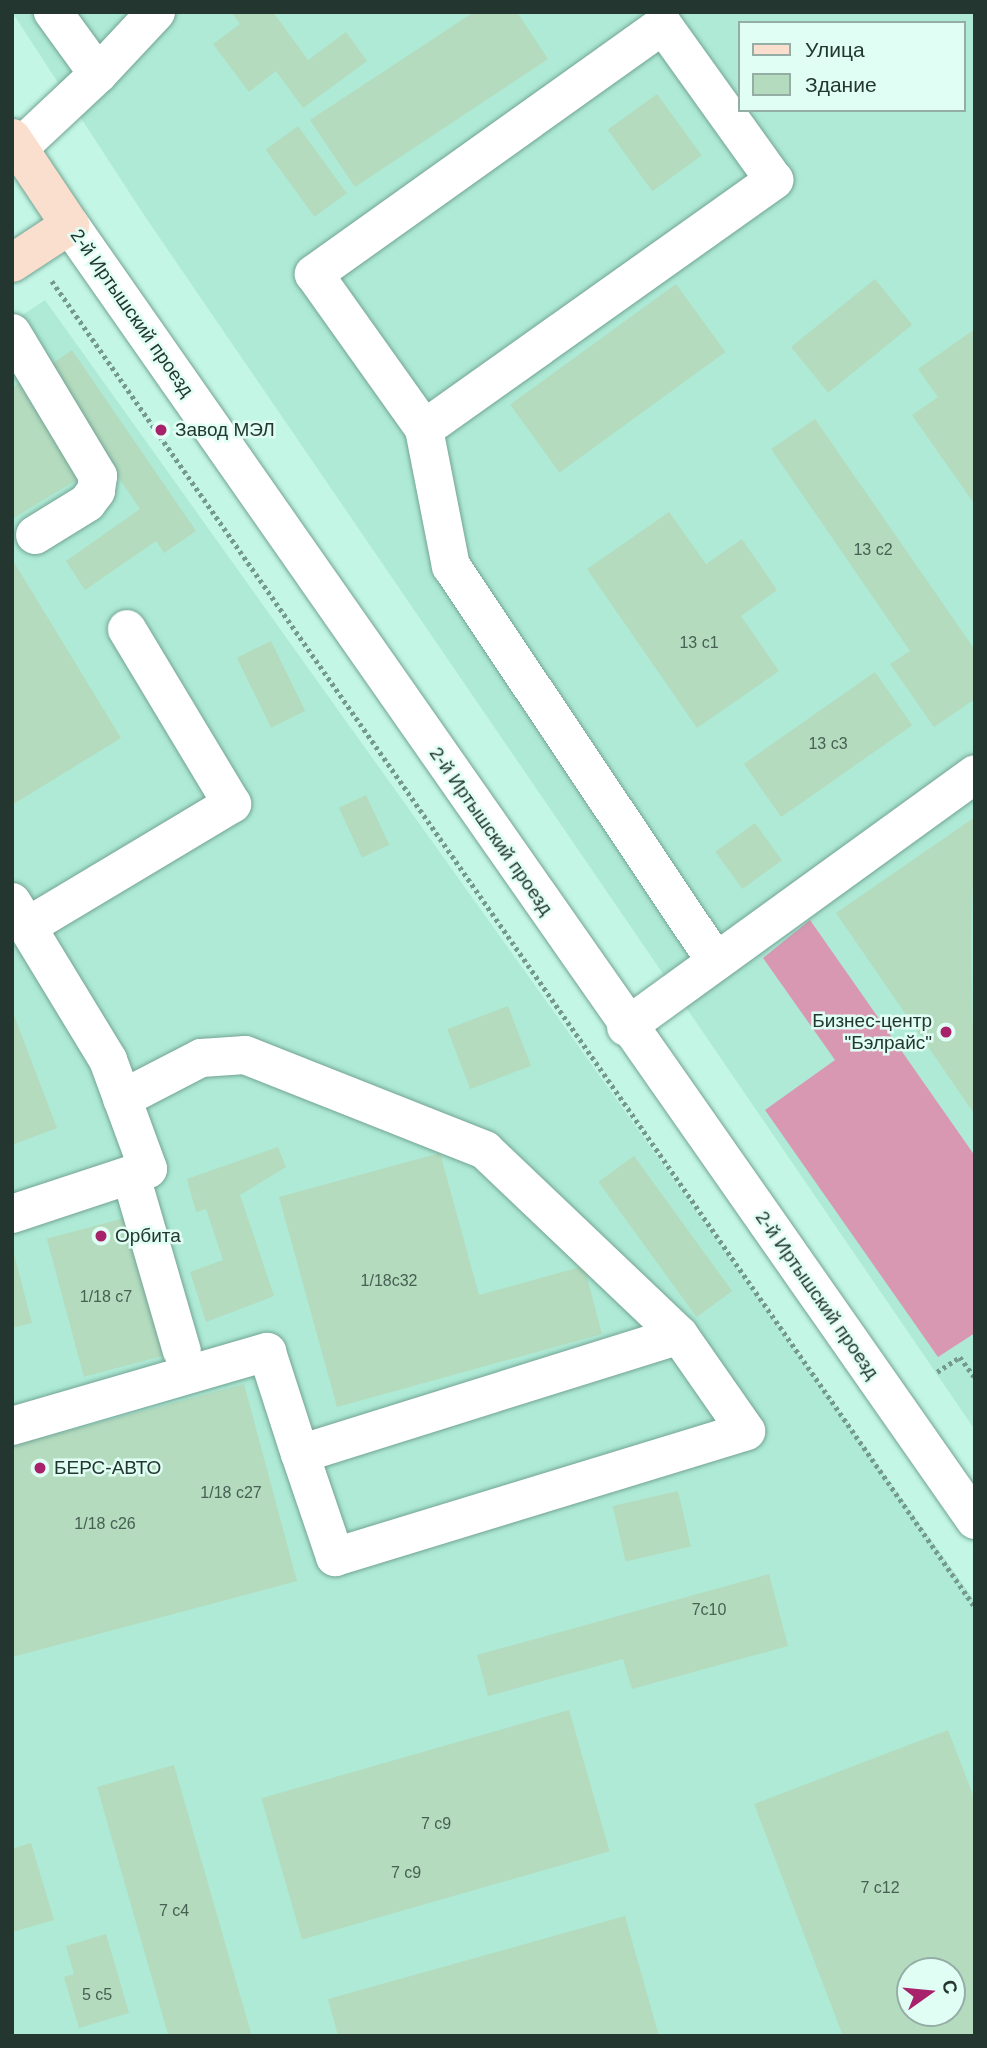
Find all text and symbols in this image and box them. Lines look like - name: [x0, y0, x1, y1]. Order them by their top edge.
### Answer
- legend: [738, 21, 966, 112]
- text: Улица: [805, 38, 865, 61]
- text: Здание: [805, 73, 877, 96]
- street label: 2-й Иртышский проезд: [65, 225, 199, 401]
- place label: Завод МЭЛ: [175, 419, 275, 441]
- marker: Завод МЭЛ: [153, 422, 169, 438]
- house number: 13 с2: [853, 540, 893, 560]
- house number: 13 с1: [679, 633, 719, 653]
- house number: 13 с3: [808, 734, 848, 754]
- street label: 2-й Иртышский проезд: [424, 743, 558, 919]
- place label: Бизнес-центр "Бэлрайс": [812, 1010, 932, 1054]
- marker: Бизнес-центр "Бэлрайс": [938, 1024, 954, 1040]
- street label: 2-й Иртышский проезд: [750, 1207, 884, 1383]
- place label: Орбита: [115, 1225, 181, 1247]
- marker: Орбита: [93, 1228, 109, 1244]
- house number: 1/18с32: [361, 1271, 417, 1291]
- house number: 1/18 с7: [80, 1287, 132, 1307]
- place label: БЕРС-АВТО: [54, 1457, 161, 1479]
- marker: БЕРС-АВТО: [32, 1460, 48, 1476]
- house number: 1/18 с27: [200, 1483, 262, 1503]
- house number: 1/18 с26: [74, 1514, 136, 1534]
- house number: 7с10: [692, 1600, 726, 1620]
- house number: 7 с9: [421, 1814, 451, 1834]
- house number: 7 с9: [391, 1863, 421, 1883]
- house number: 7 с12: [860, 1878, 900, 1898]
- house number: 7 с4: [159, 1901, 189, 1921]
- north arrow: [896, 1957, 966, 2027]
- text: С: [938, 1978, 962, 1996]
- house number: 5 с5: [82, 1985, 112, 2005]

